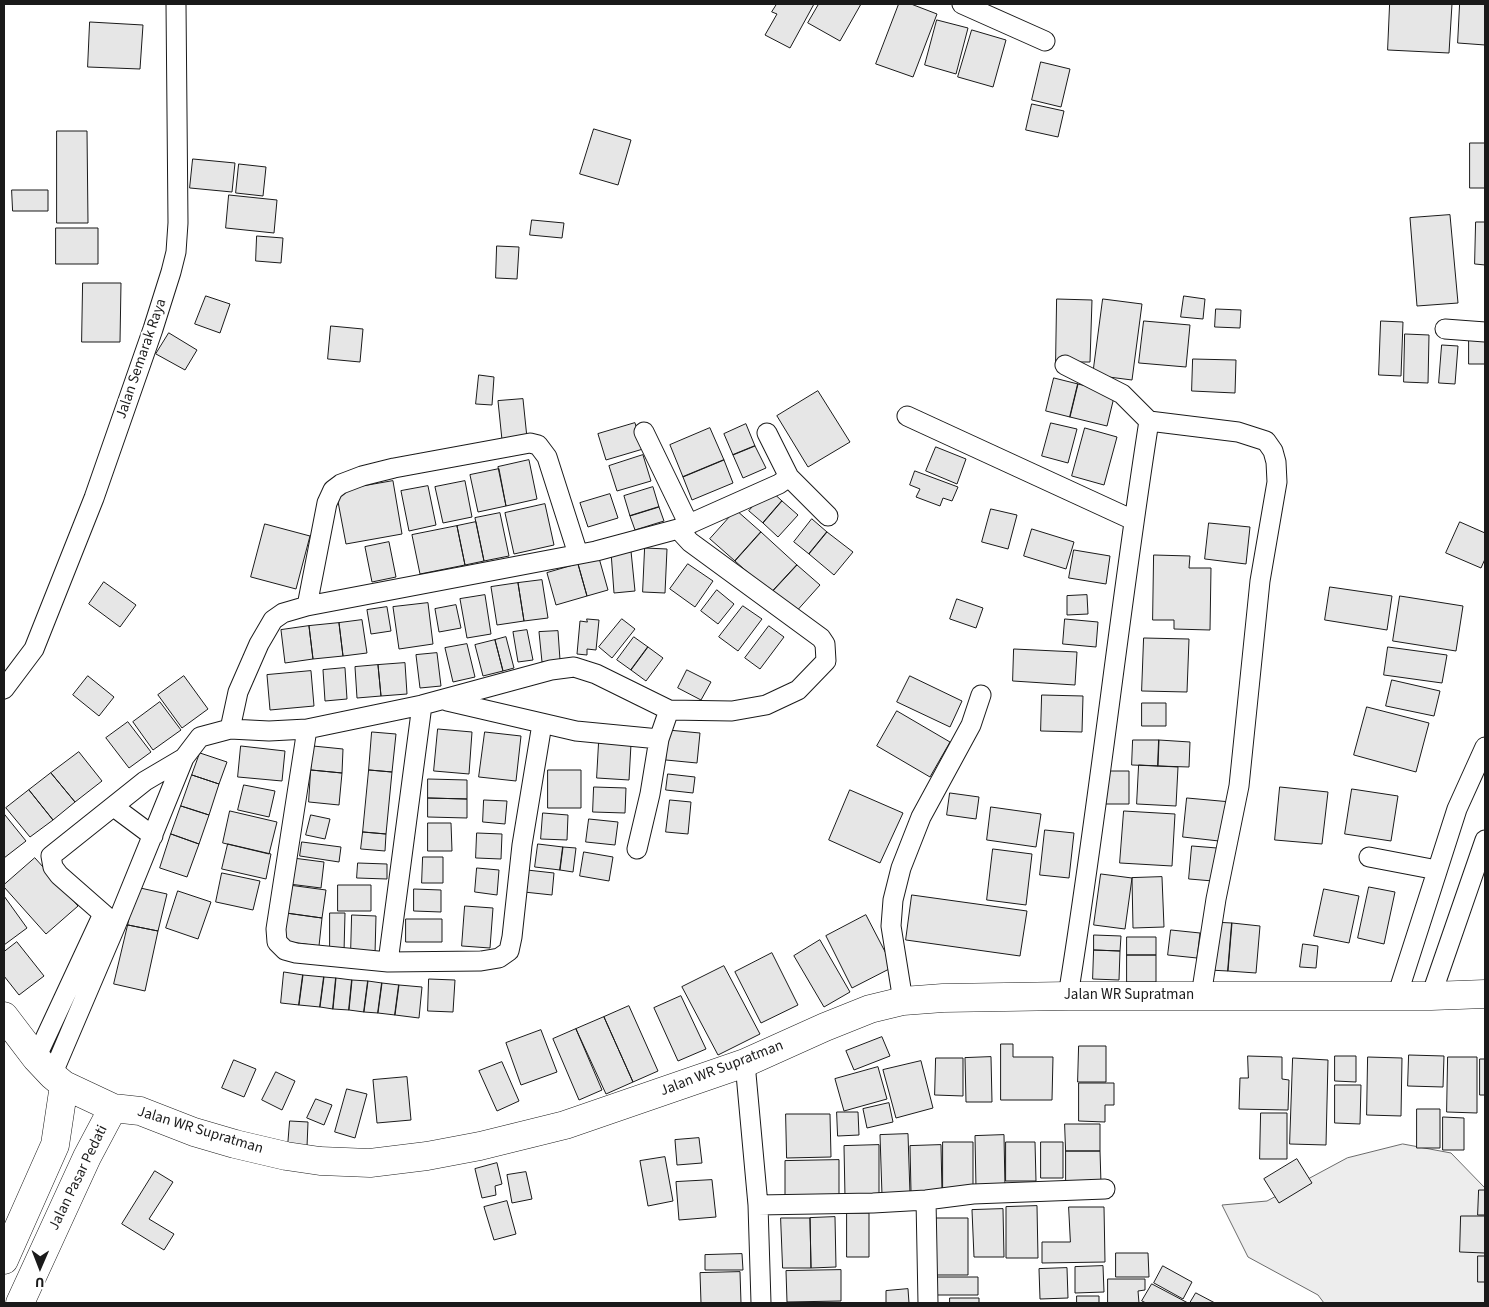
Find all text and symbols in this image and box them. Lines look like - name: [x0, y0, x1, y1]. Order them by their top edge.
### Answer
- street label: Jalan Semarak Raya: [113, 297, 171, 421]
- street label: Jalan WR Supratman: [1064, 987, 1194, 1005]
- street label: Jalan WR Supratman: [658, 1037, 786, 1101]
- street label: Jalan WR Supratman: [135, 1103, 265, 1159]
- street label: Jalan Pasar Pedati: [46, 1122, 112, 1234]
- north arrow: [15, 1242, 65, 1292]
- text: U: [35, 1272, 45, 1292]

